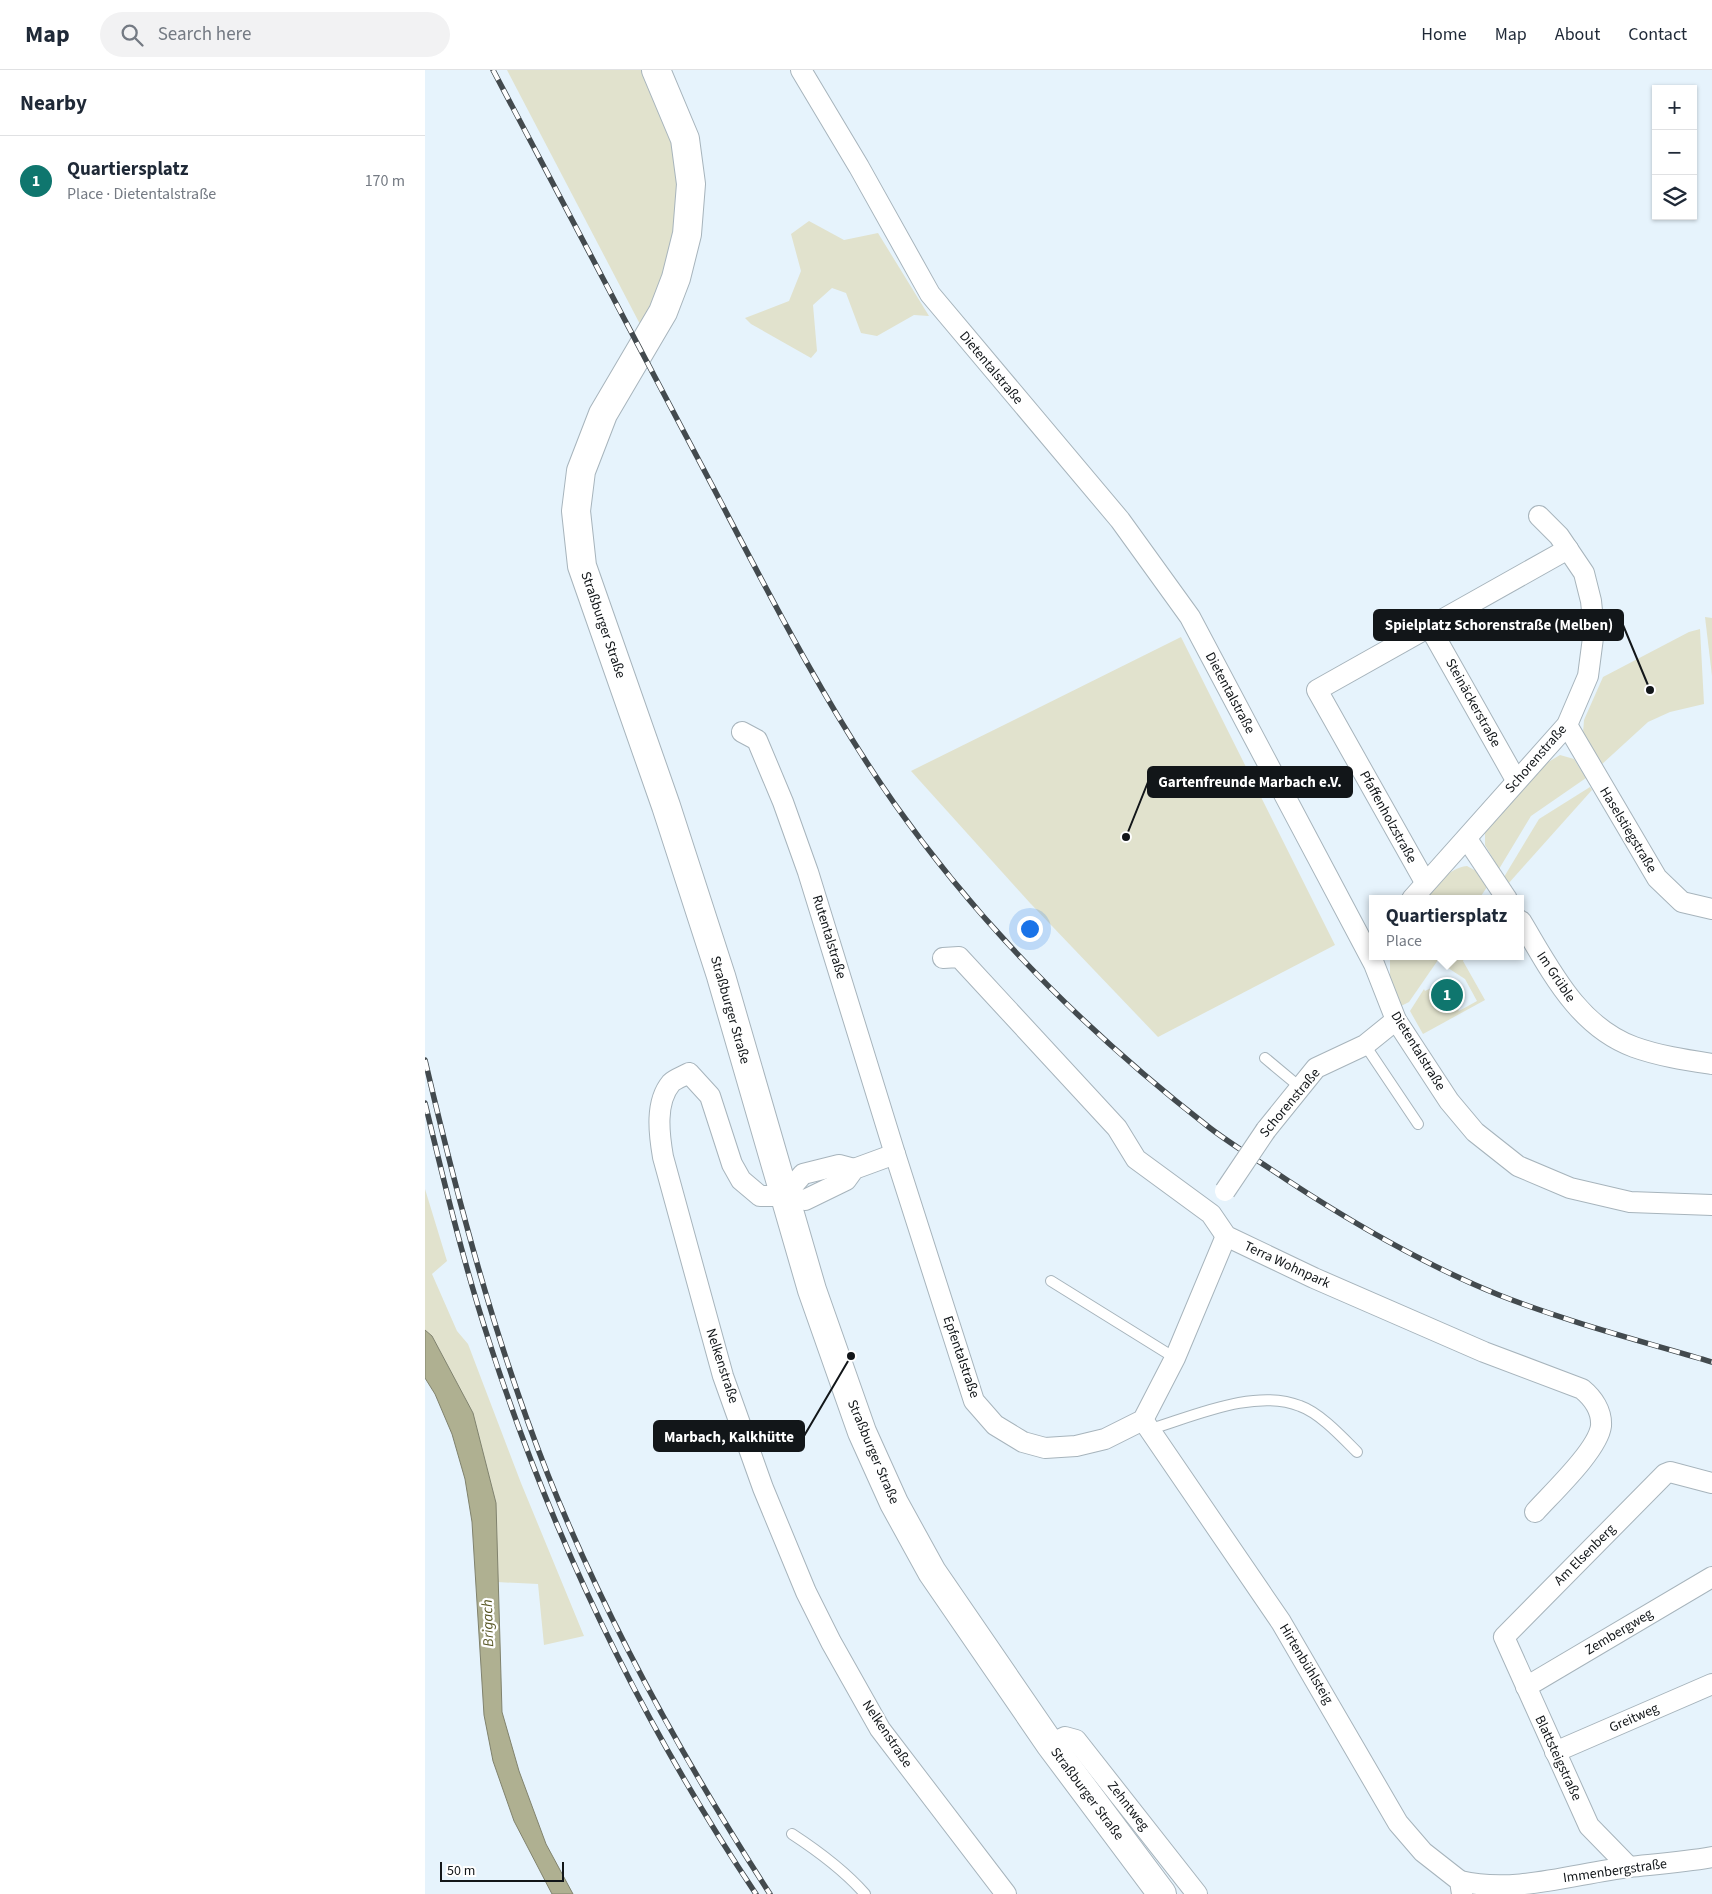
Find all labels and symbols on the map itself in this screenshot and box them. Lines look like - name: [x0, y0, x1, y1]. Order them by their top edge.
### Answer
- street label: Dietentalstraße: [954, 327, 1028, 409]
- street label: Straßburger Straße: [575, 569, 631, 681]
- callout: Spielplatz Schorenstraße (Melben): [1374, 610, 1623, 640]
- text: Spielplatz Schorenstraße (Melben): [1385, 615, 1613, 636]
- street label: Dietentalstraße: [1200, 649, 1260, 737]
- street label: Steinäckerstraße: [1440, 655, 1506, 751]
- street label: Schorenstraße: [1500, 720, 1572, 798]
- callout: Gartenfreunde Marbach e.V.: [1148, 767, 1352, 797]
- street label: Pfaffenholzstraße: [1354, 767, 1422, 867]
- text: Gartenfreunde Marbach e.V.: [1158, 772, 1342, 793]
- street label: Haselstiegstraße: [1594, 783, 1662, 877]
- street label: Rutentalstraße: [807, 893, 851, 981]
- your location: [1017, 916, 1043, 942]
- street label: Im Grüble: [1532, 948, 1580, 1006]
- street label: Straßburger Straße: [705, 954, 755, 1066]
- pin: 1: [1431, 976, 1463, 1014]
- street label: Dietentalstraße: [1386, 1008, 1450, 1094]
- street label: Schorenstraße: [1255, 1064, 1325, 1142]
- street label: Terra Wohnpark: [1241, 1236, 1333, 1294]
- street label: Epfentalstraße: [938, 1313, 984, 1401]
- street label: Nelkenstraße: [700, 1326, 744, 1406]
- street label: Straßburger Straße: [842, 1397, 904, 1507]
- callout: Marbach, Kalkhütte: [654, 1421, 804, 1451]
- text: Marbach, Kalkhütte: [664, 1427, 794, 1448]
- street label: Am Elsenberg: [1550, 1520, 1620, 1590]
- water label: Brigach: [477, 1599, 499, 1647]
- street label: Zembergweg: [1581, 1604, 1657, 1660]
- street label: Hirtenbühlsteig: [1274, 1620, 1338, 1708]
- street label: Nelkenstraße: [857, 1696, 917, 1772]
- street label: Greitweg: [1606, 1698, 1662, 1738]
- street label: Blattsteigstraße: [1529, 1712, 1587, 1804]
- street label: Straßburger Straße: [1045, 1743, 1129, 1845]
- street label: Zehntweg: [1102, 1777, 1154, 1835]
- street label: Immenbergstraße: [1562, 1854, 1668, 1888]
- scale bar: [440, 1859, 564, 1882]

